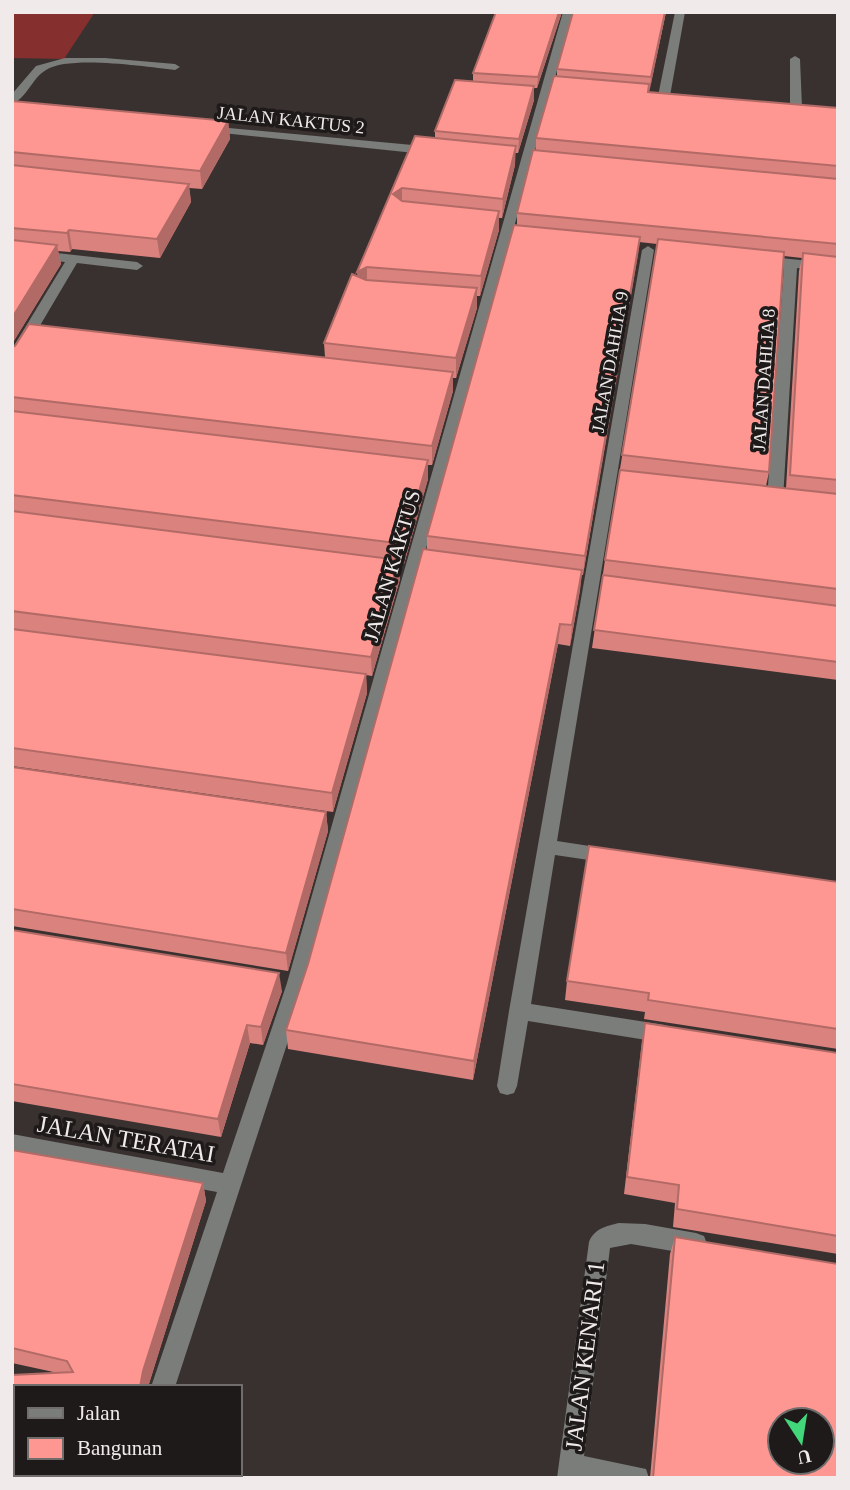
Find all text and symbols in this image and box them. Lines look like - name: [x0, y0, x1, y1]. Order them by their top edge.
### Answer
- street label: JALAN KAKTUS 2: [216, 102, 366, 138]
- street label: JALAN DAHLIA 9: [588, 290, 632, 434]
- street label: JALAN DAHLIA 8: [749, 308, 779, 452]
- street label: JALAN KAKTUS: [359, 487, 425, 645]
- street label: JALAN TERATAI: [35, 1111, 217, 1167]
- street label: JALAN KENARI 1: [560, 1260, 610, 1452]
- legend: [14, 1385, 242, 1476]
- text: Jalan: [77, 1401, 121, 1425]
- north arrow: [766, 1406, 836, 1476]
- text: Bangunan: [77, 1436, 163, 1460]
- text: U: [795, 1445, 813, 1469]

